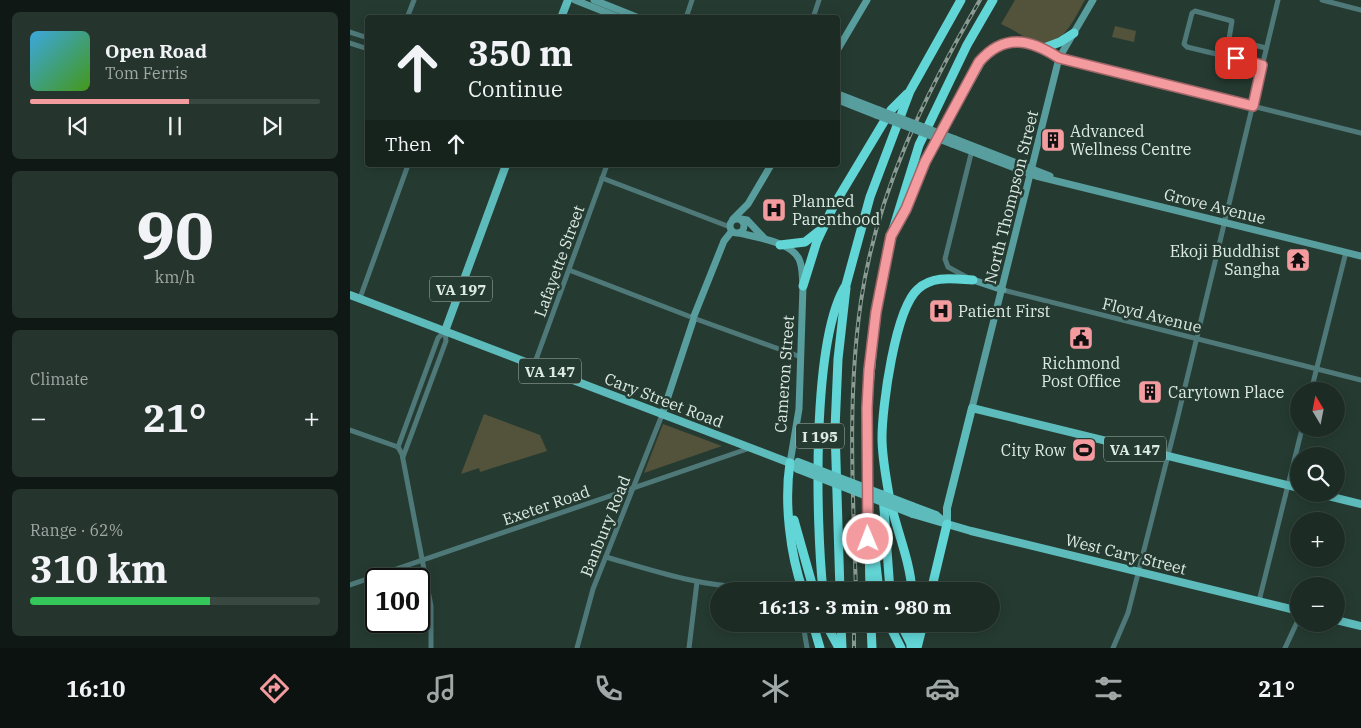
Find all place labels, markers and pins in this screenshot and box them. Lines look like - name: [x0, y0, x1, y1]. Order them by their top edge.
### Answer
- pin: [1215, 37, 1257, 79]
- place label: Advanced Wellness Centre: [1070, 121, 1191, 159]
- building icon: Advanced Wellness Centre: [1040, 127, 1066, 153]
- place label: Planned Parenthood: [792, 191, 880, 229]
- hospital icon: Planned Parenthood: [761, 197, 787, 223]
- place label: Ekoji Buddhist Sangha: [1170, 241, 1280, 279]
- temple icon: Ekoji Buddhist Sangha: [1285, 247, 1311, 273]
- hospital icon: Patient First: [928, 298, 954, 324]
- place label: Patient First: [958, 301, 1051, 321]
- public building icon: Richmond Post Office: [1068, 325, 1094, 351]
- place label: Richmond Post Office: [1041, 353, 1121, 391]
- building icon: Carytown Place: [1137, 379, 1163, 405]
- place label: Carytown Place: [1168, 382, 1284, 402]
- sports icon: City Row: [1071, 437, 1097, 463]
- place label: City Row: [1001, 440, 1067, 460]

